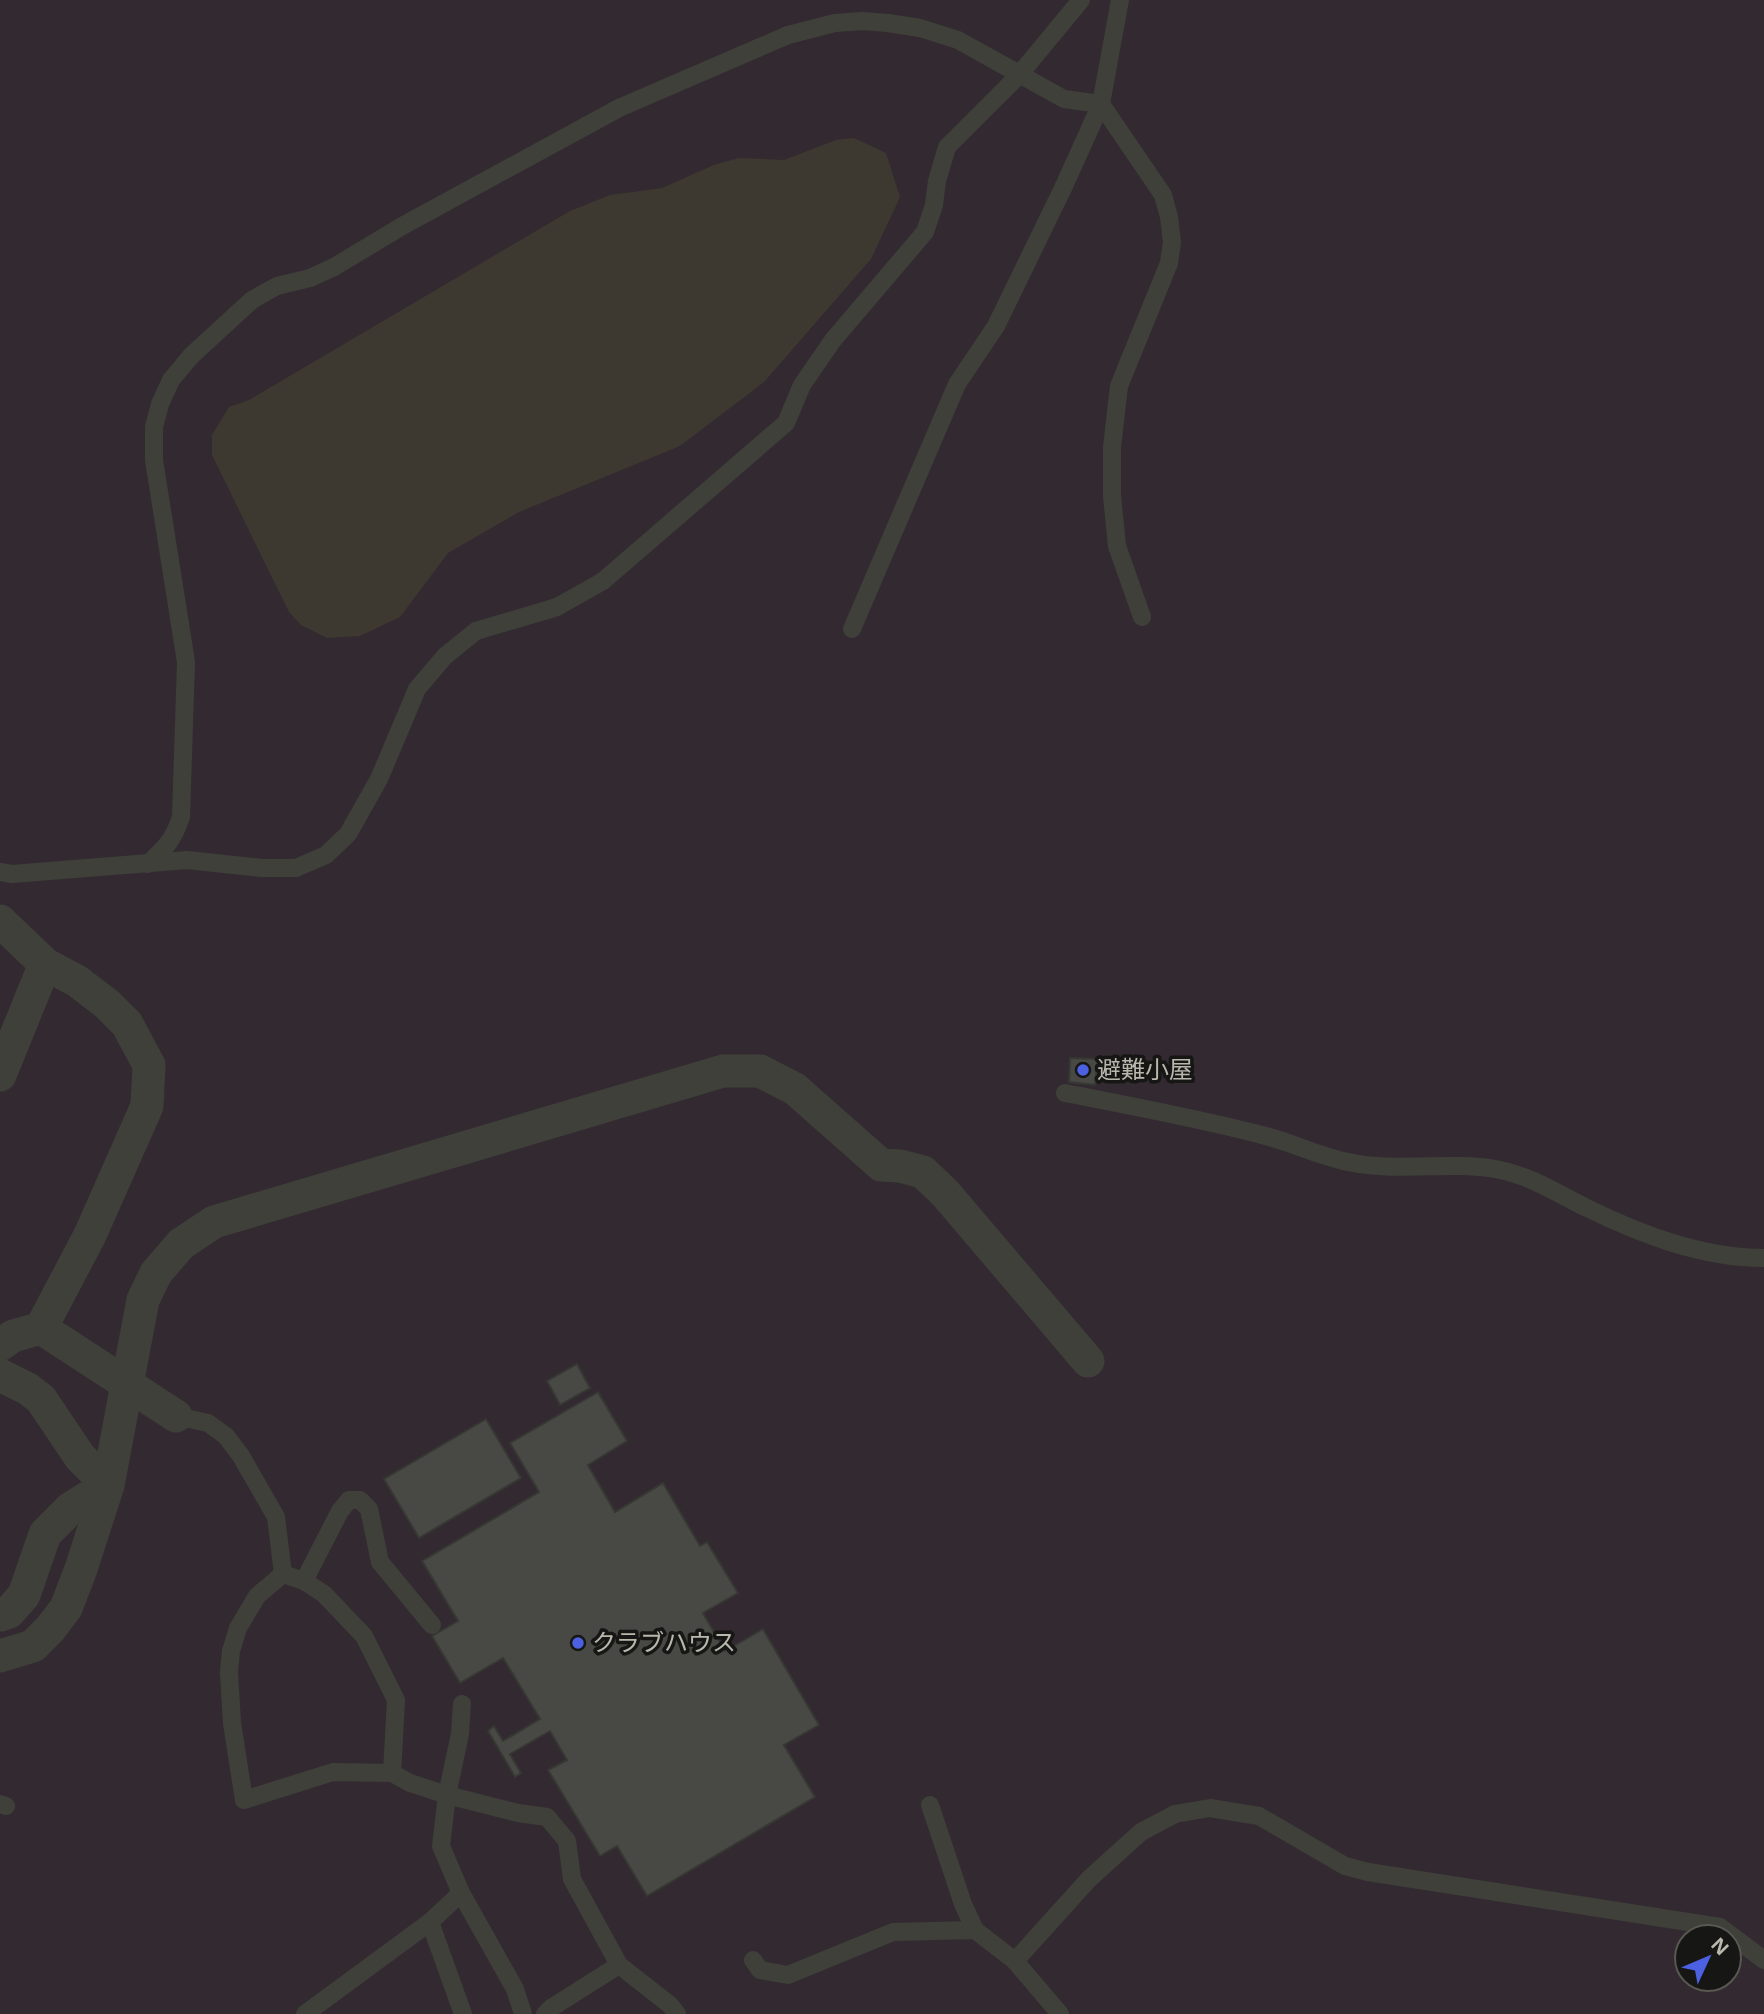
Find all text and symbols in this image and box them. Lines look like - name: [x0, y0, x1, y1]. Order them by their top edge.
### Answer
- place label: 避難小屋: [1097, 1052, 1193, 1085]
- marker: 避難小屋: [1075, 1062, 1091, 1078]
- place label: クラブハウス: [592, 1625, 736, 1658]
- marker: クラブハウス: [570, 1635, 586, 1651]
- north arrow: [1673, 1923, 1743, 1993]
- text: N: [1706, 1932, 1735, 1961]

